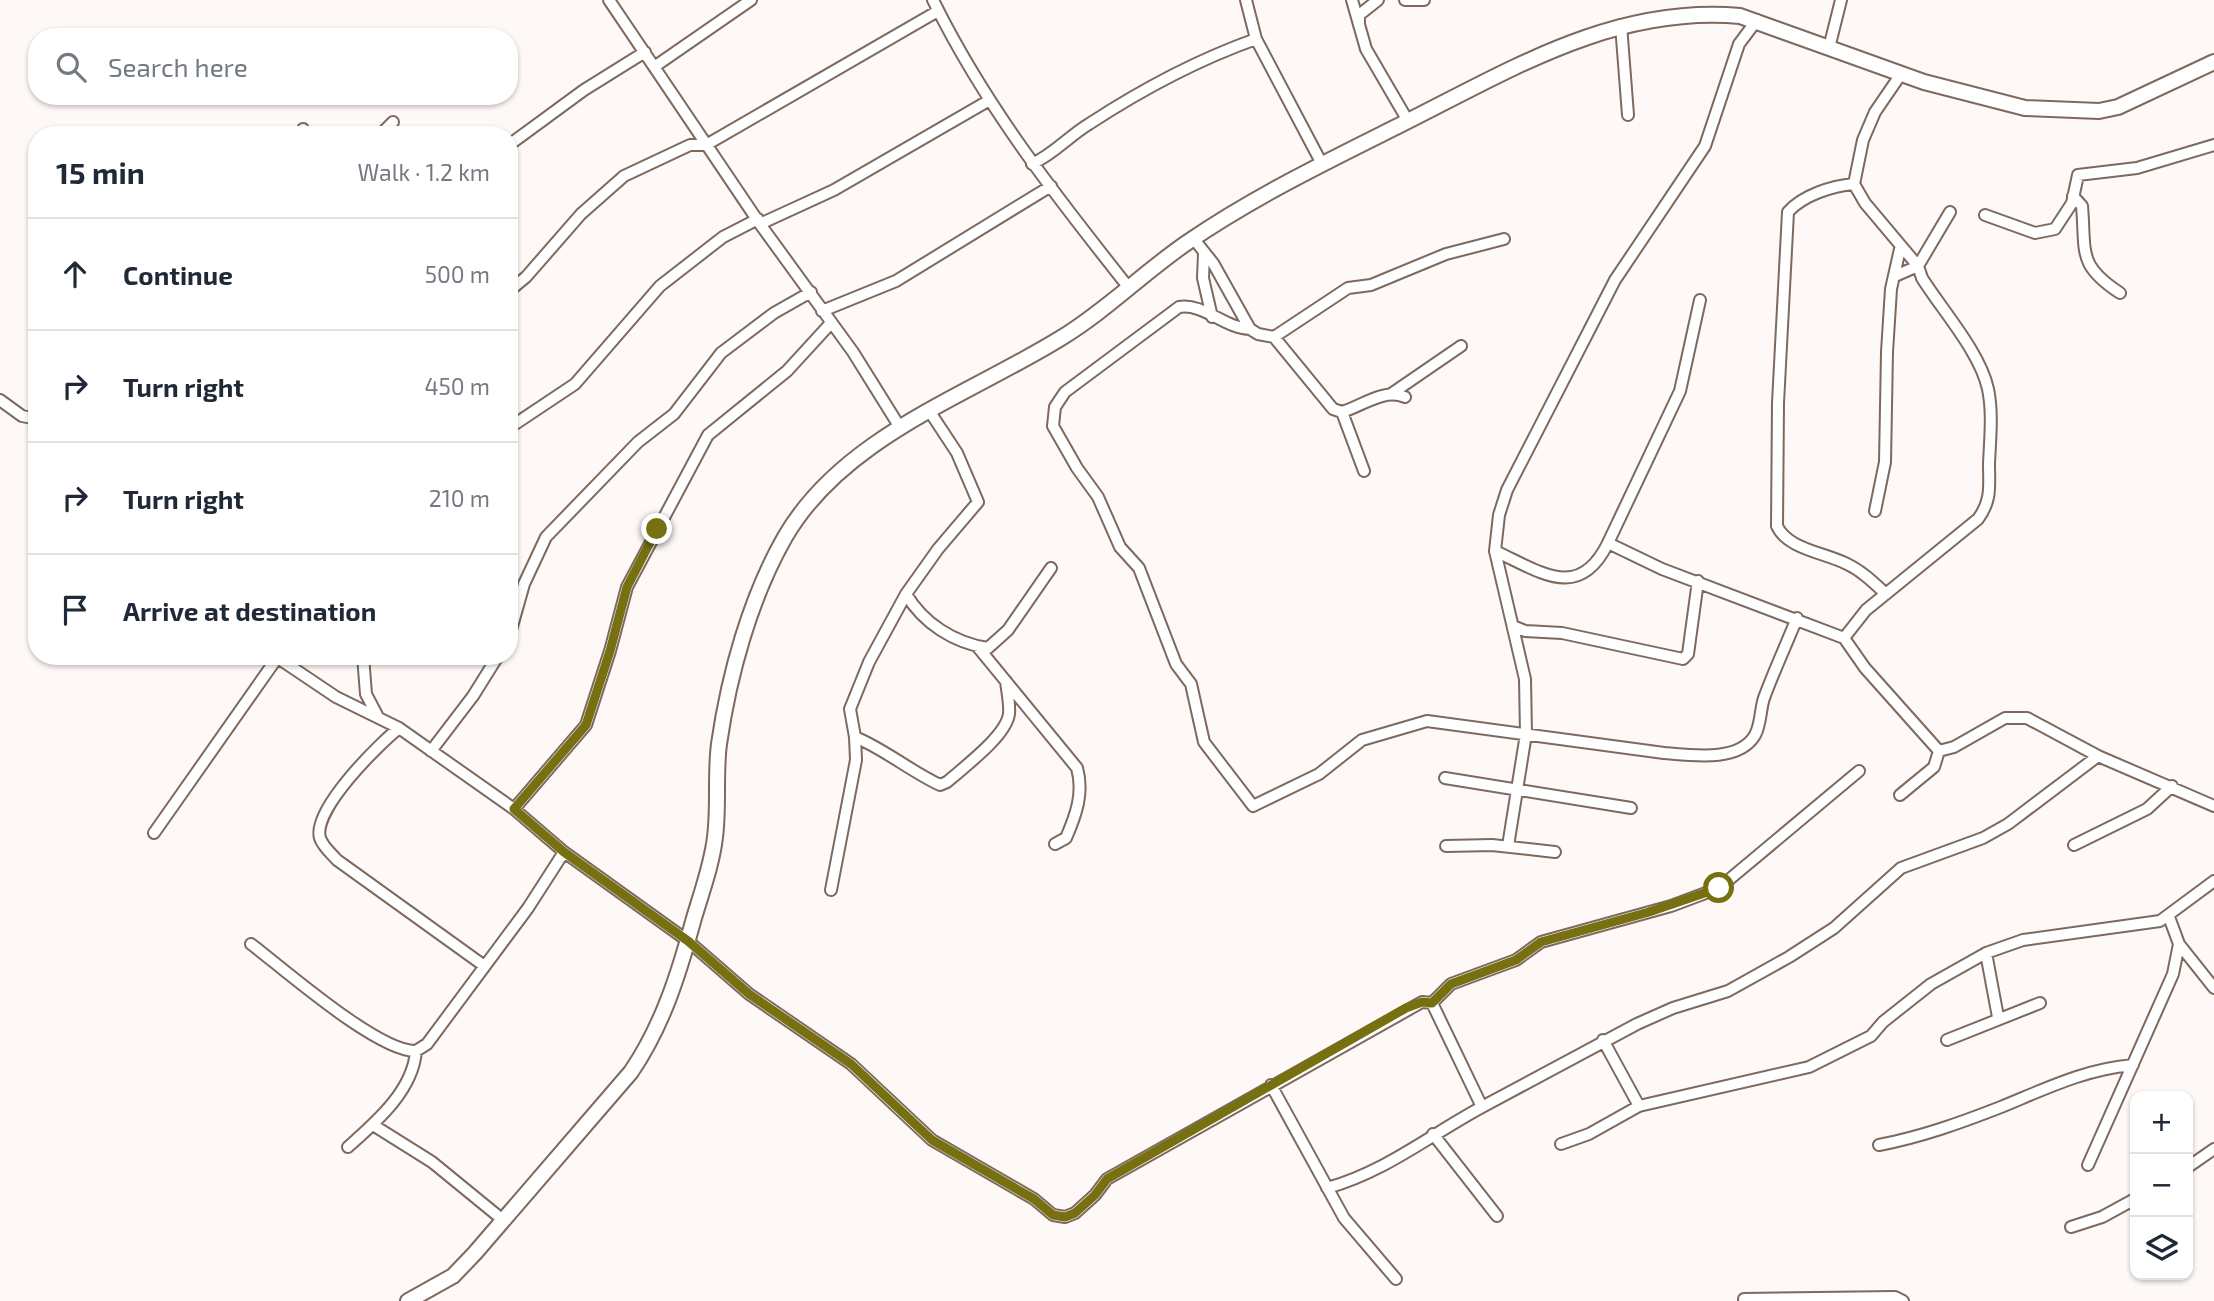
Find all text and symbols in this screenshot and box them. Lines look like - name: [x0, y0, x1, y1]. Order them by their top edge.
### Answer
- search box: [28, 28, 518, 105]
- icon: search: [52, 48, 90, 86]
- text: Search here: [108, 51, 248, 82]
- text: 15 min: [56, 154, 145, 190]
- text: Walk · 1.2 km: [358, 158, 490, 186]
- icon: ahead: [56, 255, 94, 293]
- text: Continue: [123, 259, 233, 290]
- text: 500 m: [425, 260, 490, 288]
- icon: right: [56, 367, 94, 405]
- text: Turn right: [123, 371, 244, 402]
- text: 450 m: [424, 372, 490, 400]
- icon: right: [56, 479, 94, 517]
- text: Turn right: [123, 483, 244, 514]
- text: 210 m: [429, 484, 490, 512]
- route end: [641, 513, 672, 544]
- icon: arrive: [56, 591, 94, 629]
- text: Arrive at destination: [123, 595, 376, 626]
- route start: [1703, 872, 1734, 903]
- map controls: [2130, 1091, 2193, 1280]
- button: +: [2130, 1091, 2193, 1154]
- button: −: [2130, 1154, 2193, 1217]
- button: layers: [2130, 1217, 2193, 1280]

